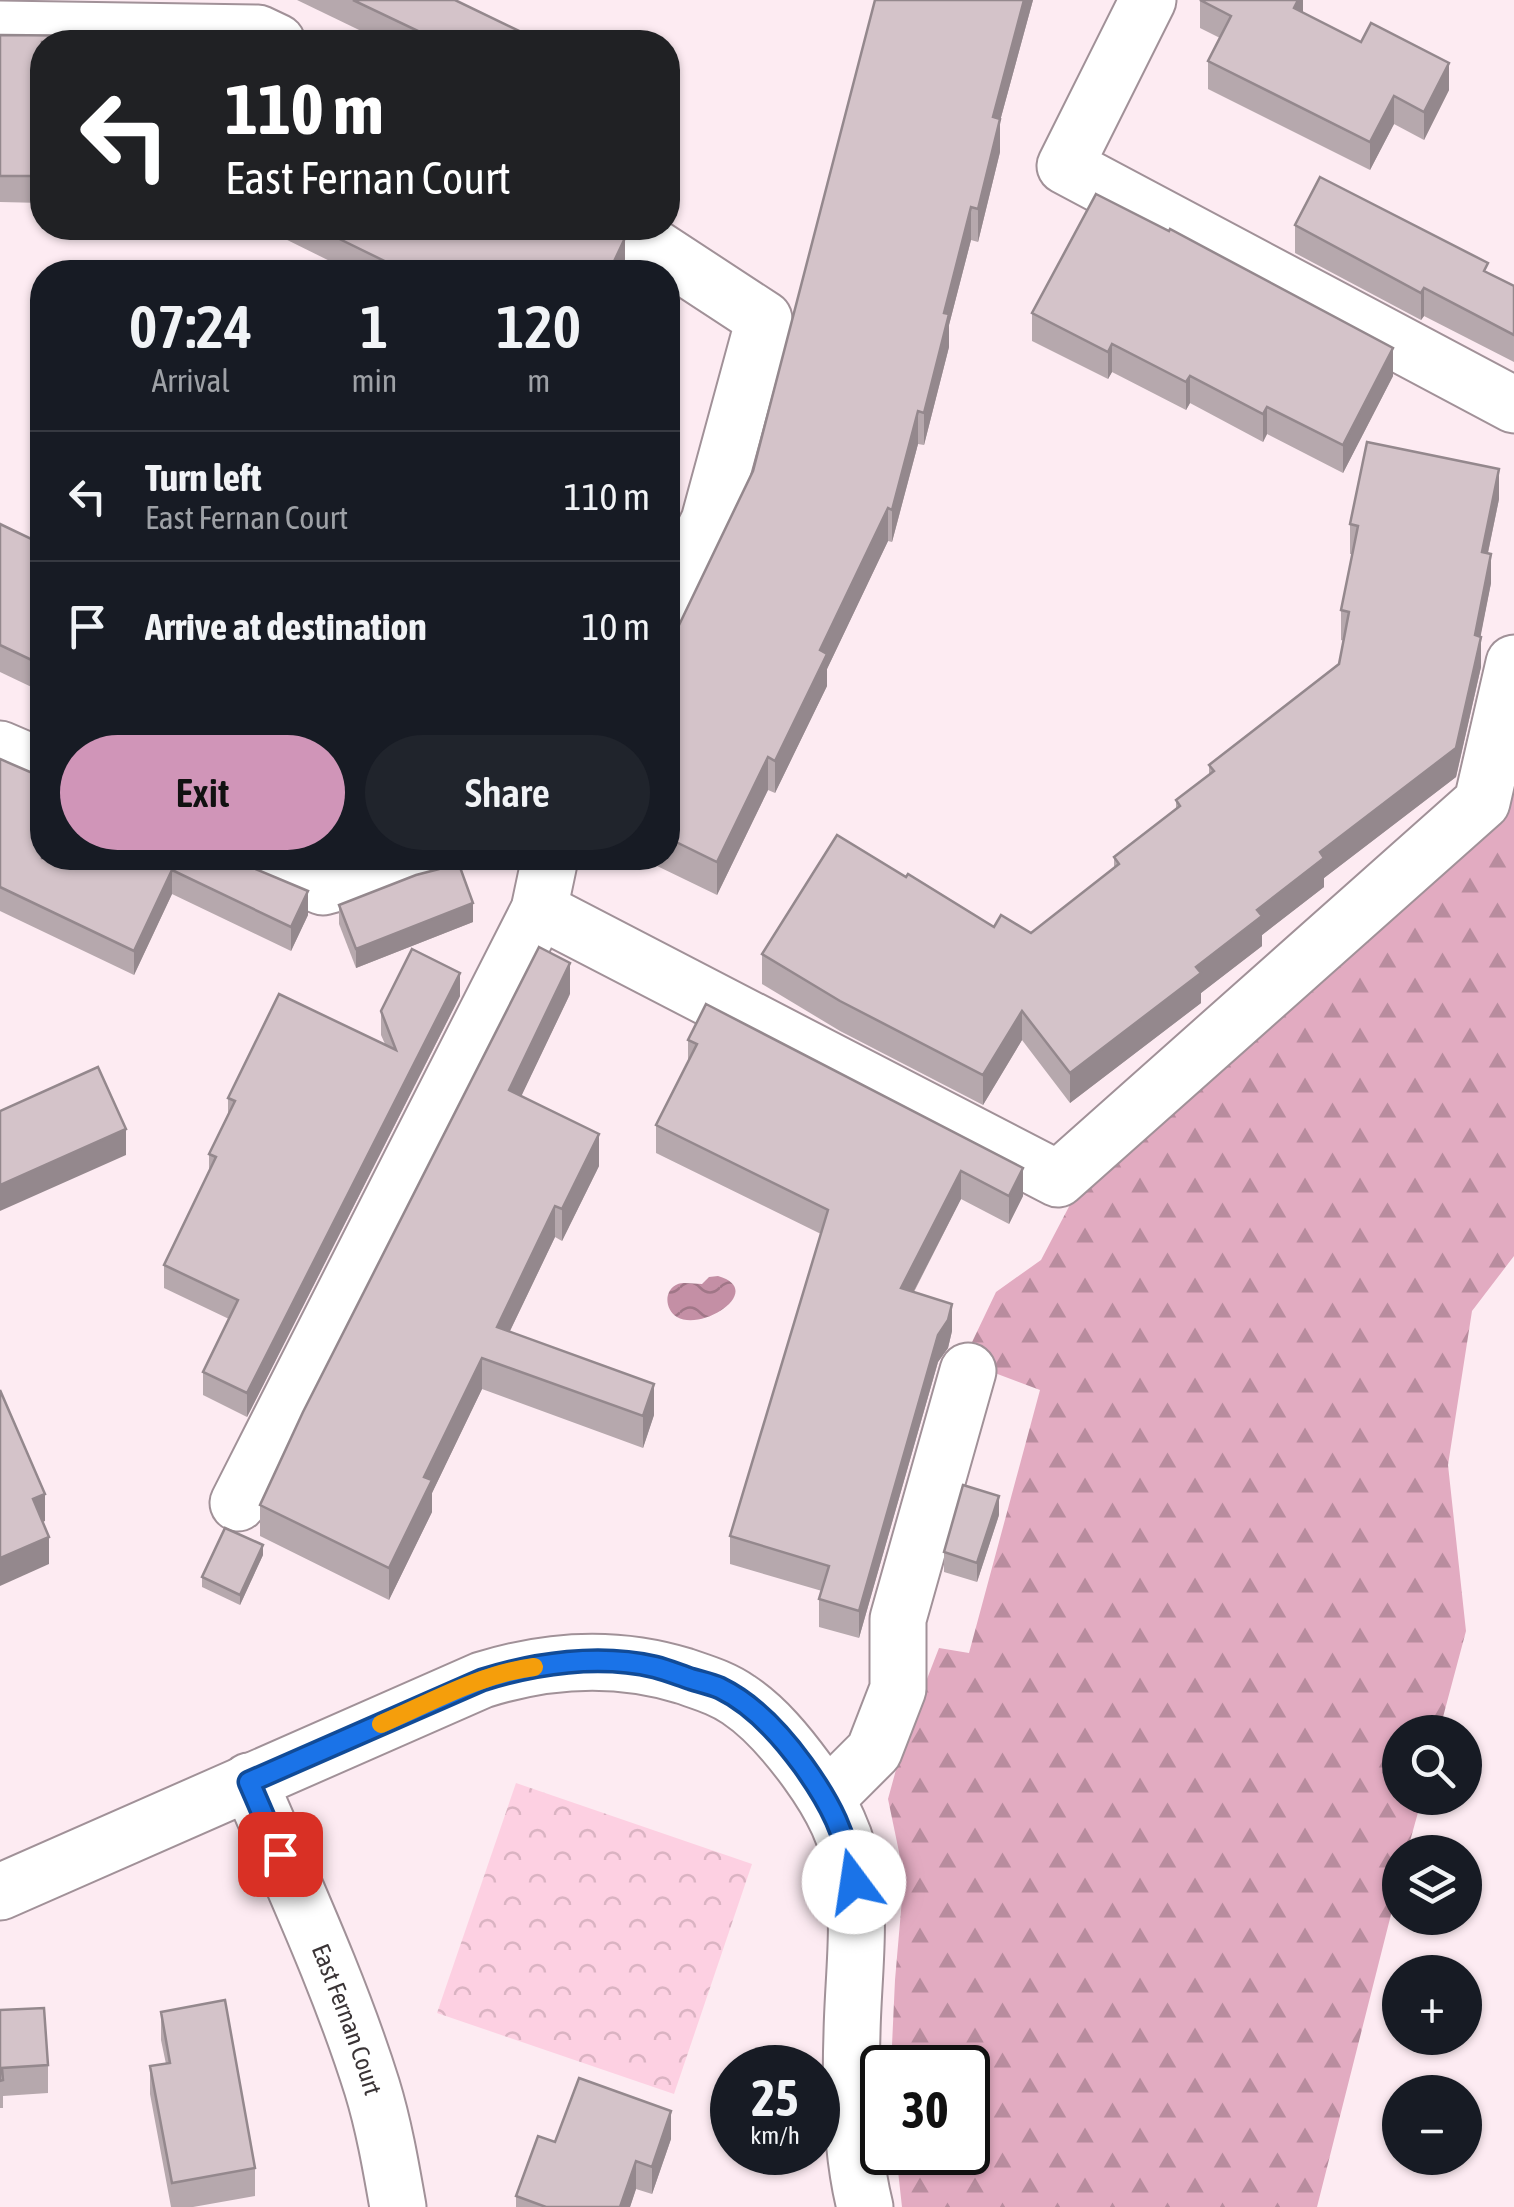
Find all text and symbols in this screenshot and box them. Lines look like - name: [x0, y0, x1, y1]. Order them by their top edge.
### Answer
- text: 110 m: [225, 69, 384, 149]
- icon: left: [60, 70, 190, 200]
- text: East Fernan Court: [225, 152, 511, 204]
- text: 07:24: [129, 292, 252, 361]
- text: 1: [360, 292, 389, 361]
- text: 120: [496, 292, 581, 361]
- text: Arrival: [152, 362, 230, 399]
- text: min: [351, 362, 397, 399]
- text: m: [527, 362, 550, 399]
- text: Turn left: [145, 456, 261, 499]
- icon: left: [60, 469, 115, 524]
- text: 110 m: [564, 475, 650, 518]
- text: East Fernan Court: [145, 499, 348, 536]
- icon: arrive: [60, 599, 115, 654]
- text: Arrive at destination: [145, 605, 427, 648]
- text: 10 m: [582, 605, 650, 648]
- button: Exit: [60, 735, 345, 850]
- button: Share: [365, 735, 650, 850]
- map controls: [1382, 1715, 1482, 2175]
- button: search: [1382, 1715, 1482, 1815]
- pin: [238, 1812, 323, 1897]
- icon: arrive: [253, 1827, 308, 1882]
- position arrow: [802, 1830, 906, 1934]
- button: layers: [1382, 1835, 1482, 1935]
- street label: East Fernan Court: [307, 1940, 388, 2098]
- button: +: [1382, 1955, 1482, 2055]
- speed limit sign: 30: [860, 2045, 990, 2175]
- text: 25: [751, 2069, 798, 2127]
- button: −: [1382, 2075, 1482, 2175]
- text: km/h: [750, 2121, 800, 2149]

